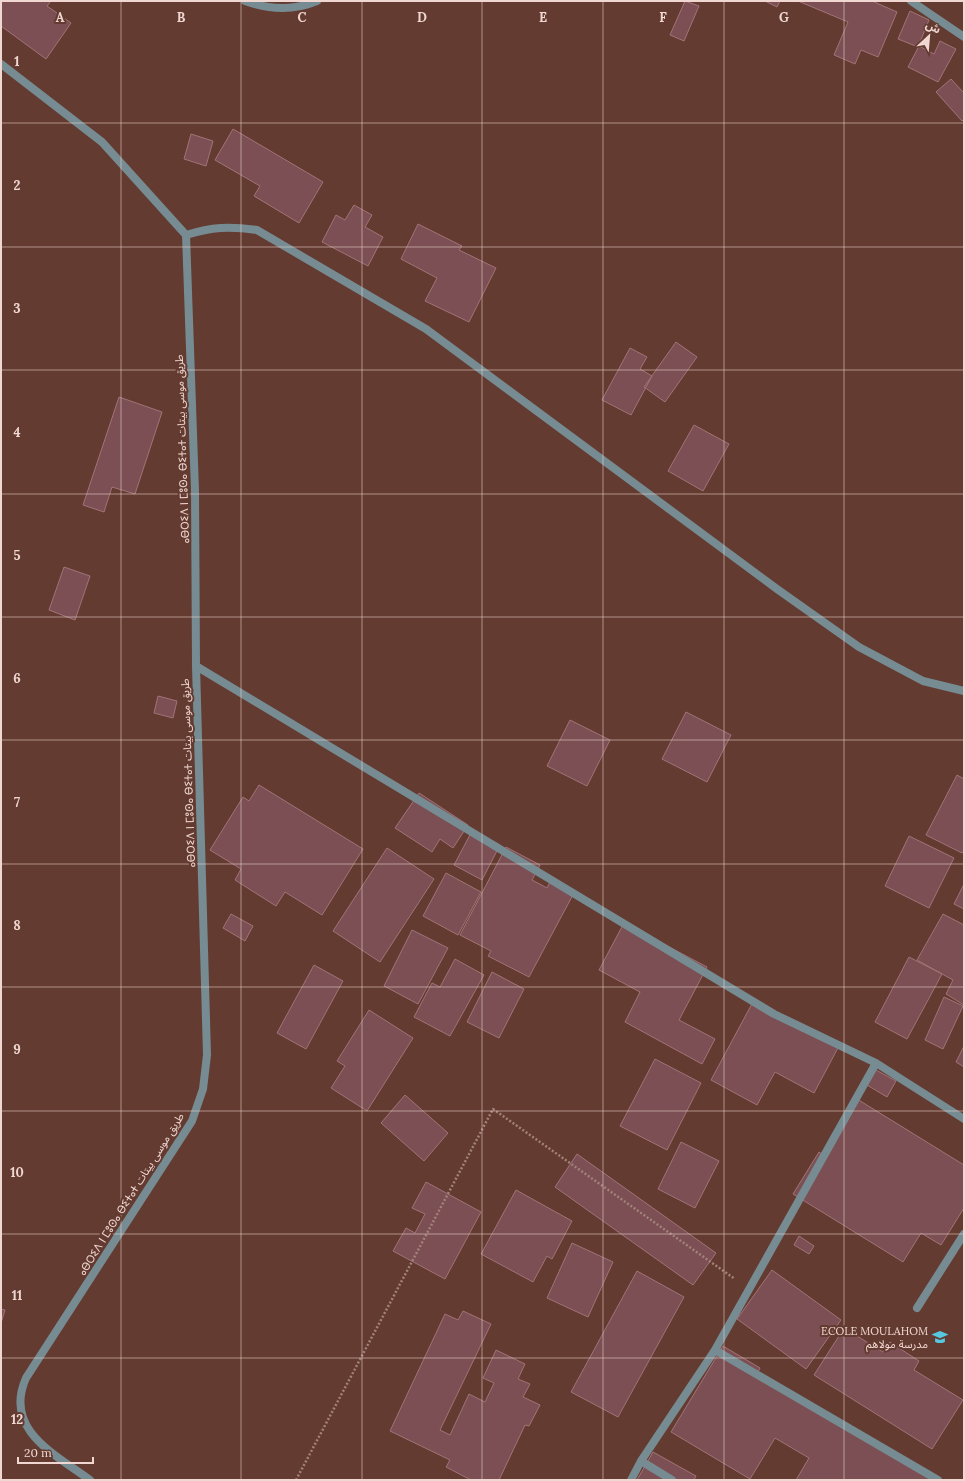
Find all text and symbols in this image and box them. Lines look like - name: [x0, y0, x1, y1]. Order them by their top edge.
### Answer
- text: A: [56, 9, 65, 26]
- text: B: [177, 9, 186, 26]
- text: C: [298, 9, 307, 26]
- text: D: [417, 9, 427, 26]
- text: E: [539, 9, 547, 26]
- text: F: [659, 9, 667, 26]
- text: G: [779, 9, 789, 26]
- north arrow: [909, 16, 949, 56]
- text: ش: [924, 17, 943, 37]
- text: 1: [14, 53, 20, 70]
- text: 2: [14, 177, 21, 194]
- text: 3: [13, 300, 21, 317]
- street label: ⴰⴱⵔⵉⴷ ⵏ ⵎⵓⵙⴰ ⴱⵉⵜⴰⵜ طريق موسى بيتات: [172, 354, 192, 544]
- text: 4: [13, 424, 21, 441]
- text: 5: [13, 547, 21, 564]
- text: 6: [13, 670, 21, 687]
- street label: ⴰⴱⵔⵉⴷ ⵏ ⵎⵓⵙⴰ ⴱⵉⵜⴰⵜ طريق موسى بيتات: [178, 678, 198, 868]
- text: 7: [14, 794, 20, 811]
- text: 8: [13, 917, 21, 934]
- text: 9: [13, 1041, 21, 1058]
- street label: ⴰⴱⵔⵉⴷ ⵏ ⵎⵓⵙⴰ ⴱⵉⵜⴰⵜ طريق موسى بيتات: [75, 1110, 187, 1278]
- text: 10: [10, 1164, 24, 1181]
- text: 11: [12, 1287, 22, 1304]
- place label: ECOLE MOULAHOM مدرسة مولاهم: [821, 1324, 928, 1353]
- school or university icon: ECOLE MOULAHOM مدرسة مولاهم: [931, 1328, 949, 1346]
- text: 12: [11, 1411, 23, 1428]
- scale bar: [18, 1439, 93, 1465]
- text: 20 m: [24, 1445, 52, 1460]

